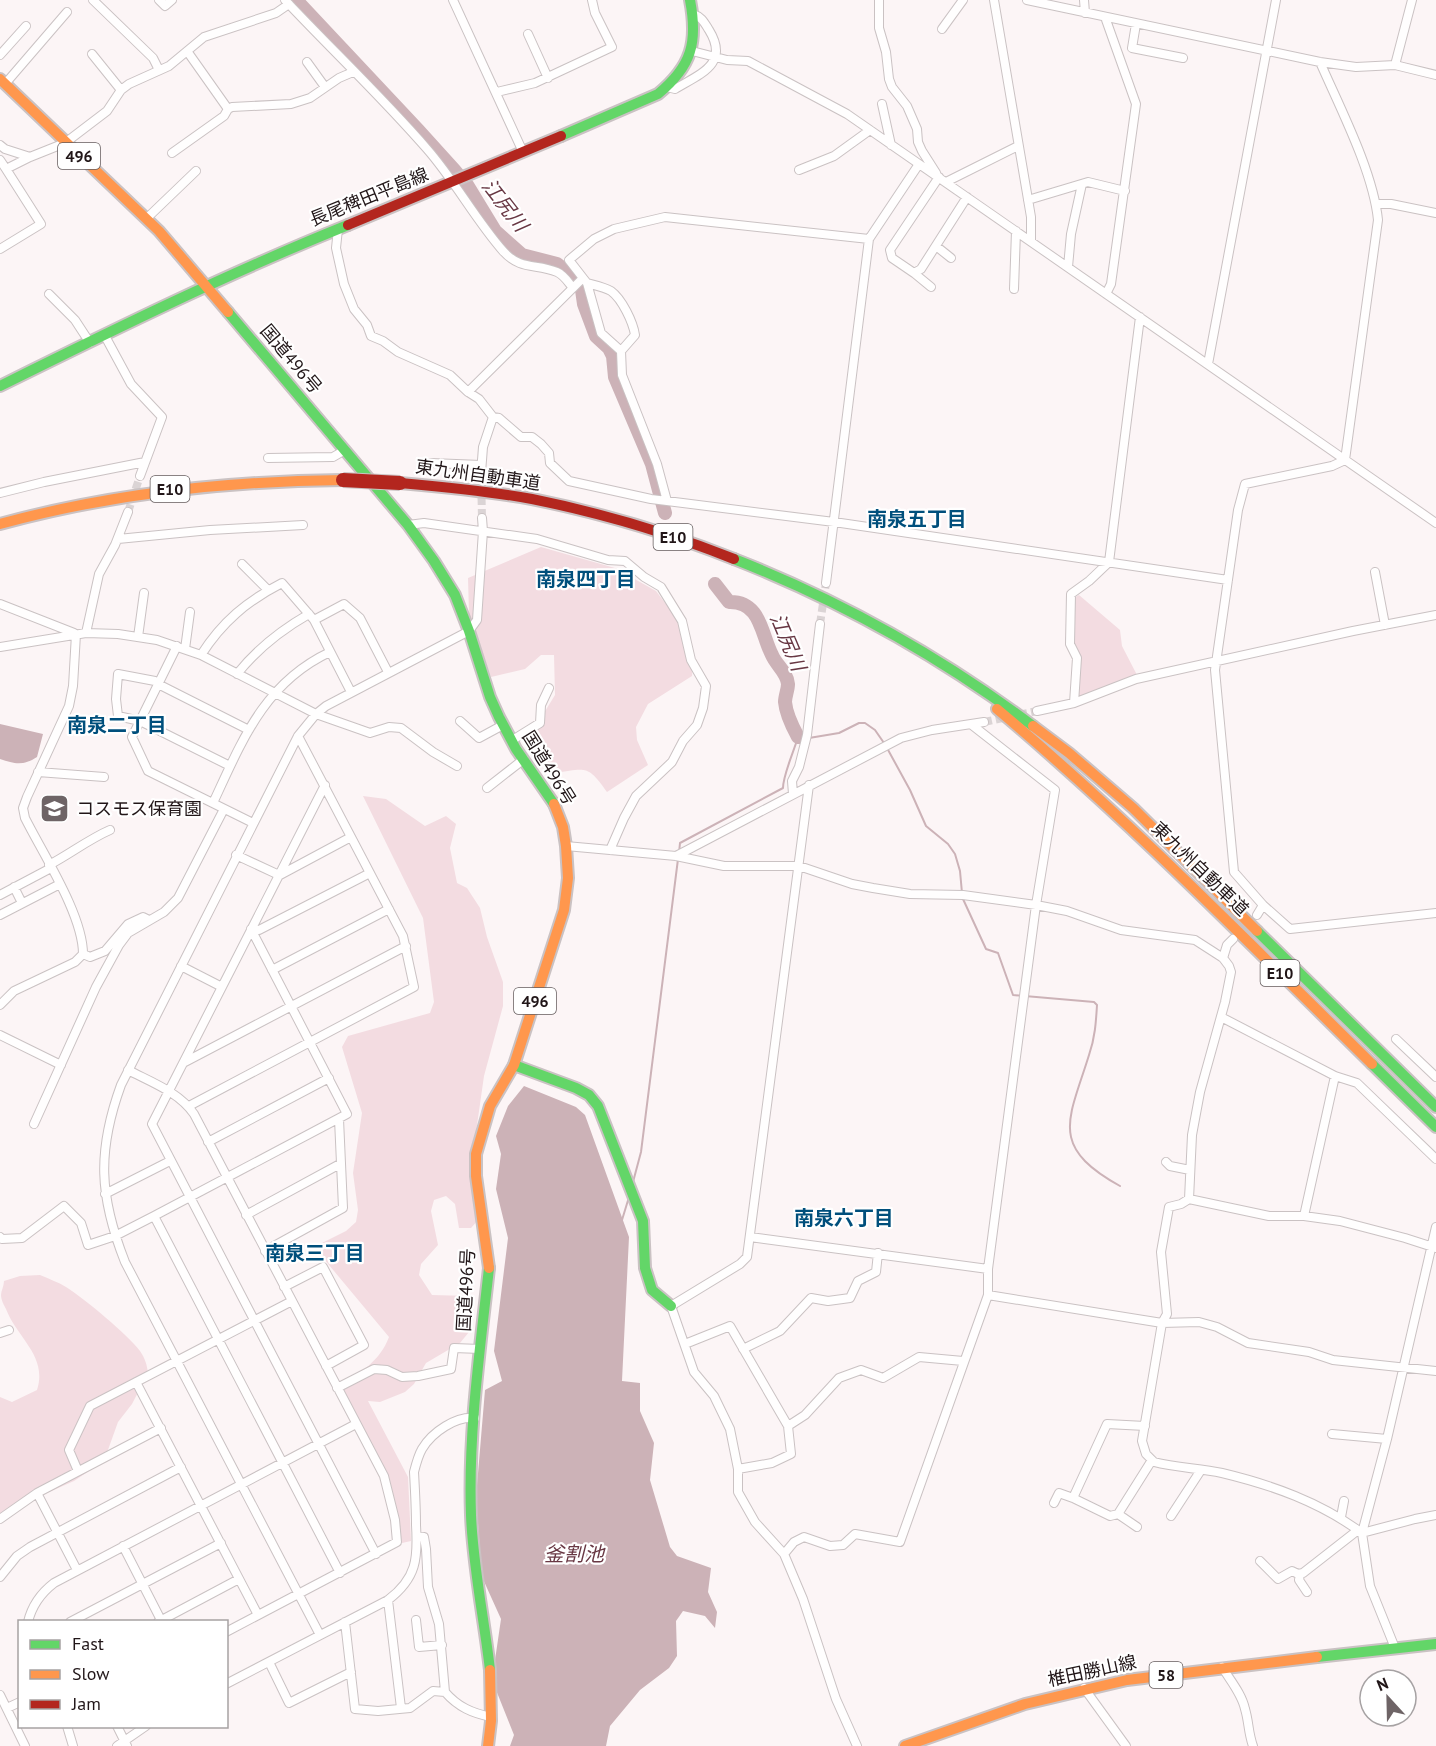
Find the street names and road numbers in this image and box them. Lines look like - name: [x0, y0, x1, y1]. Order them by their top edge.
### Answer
- road number: 496: [58, 143, 100, 169]
- street label: 長尾稗田平島線: [306, 162, 432, 231]
- street label: 国道496号: [256, 319, 327, 398]
- street label: 東九州自動車道: [414, 454, 542, 495]
- road number: E10: [150, 476, 190, 502]
- road number: E10: [654, 524, 692, 550]
- street label: 国道496号: [518, 726, 581, 809]
- street label: 東九州自動車道: [1147, 817, 1254, 921]
- road number: E10: [1260, 960, 1300, 986]
- road number: 496: [514, 988, 556, 1014]
- street label: 国道496号: [452, 1248, 479, 1332]
- street label: 椎田勝山線: [1045, 1650, 1138, 1691]
- road number: 58: [1150, 1662, 1182, 1688]

